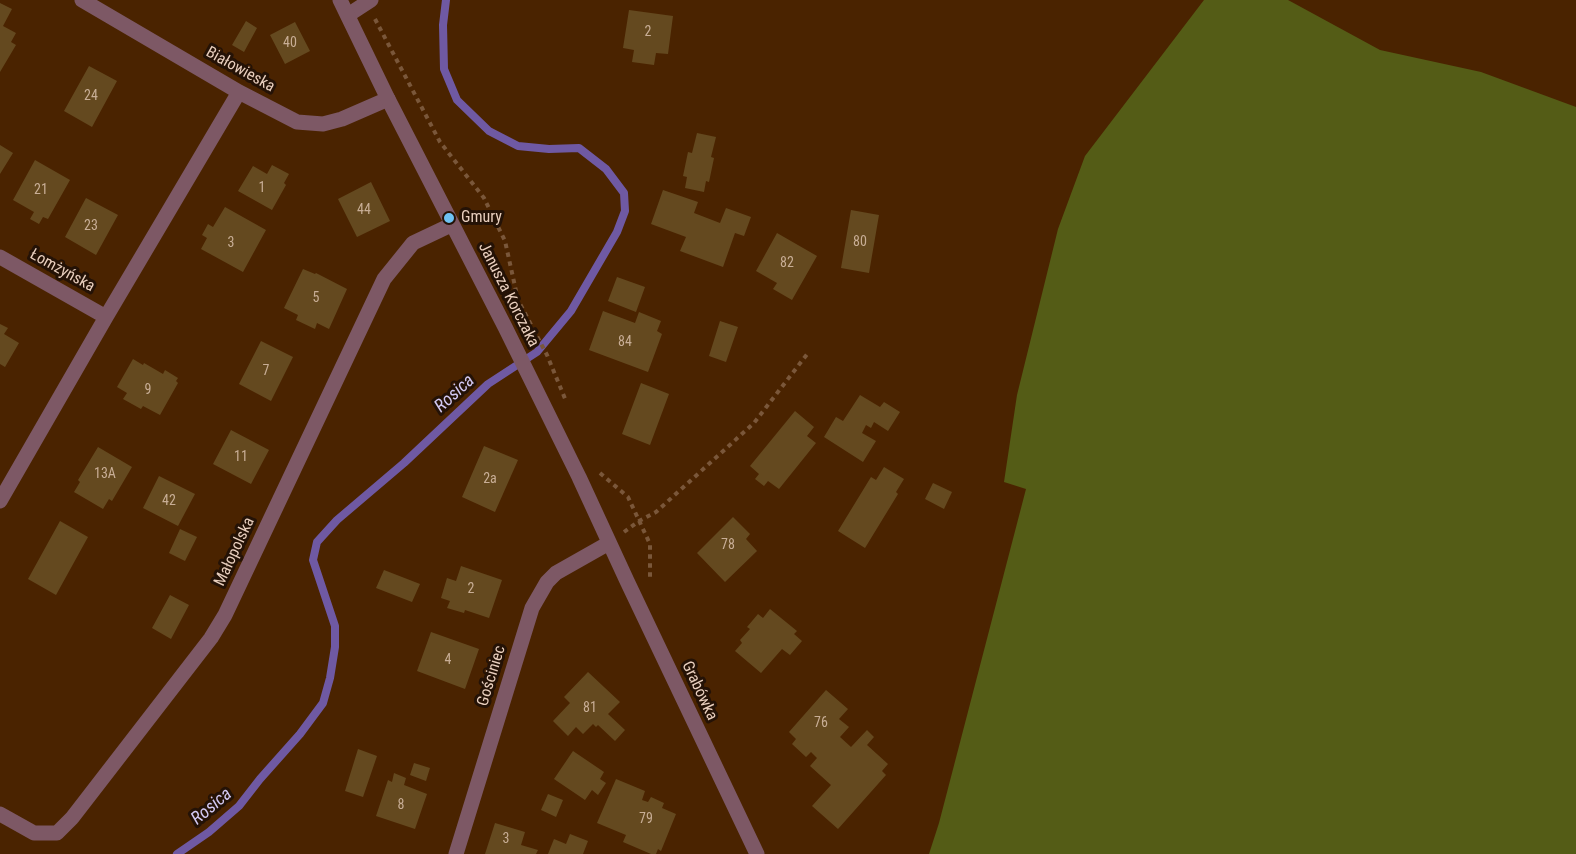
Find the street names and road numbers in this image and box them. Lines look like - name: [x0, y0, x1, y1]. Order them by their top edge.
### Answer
- street label: Białowieska: [202, 43, 278, 97]
- street label: Janusza Korczaka: [473, 240, 543, 350]
- street label: Łomżyńska: [26, 245, 98, 297]
- street label: Małopolska: [211, 515, 259, 589]
- street label: Gościniec: [474, 643, 510, 709]
- street label: Grabówka: [677, 658, 721, 724]

